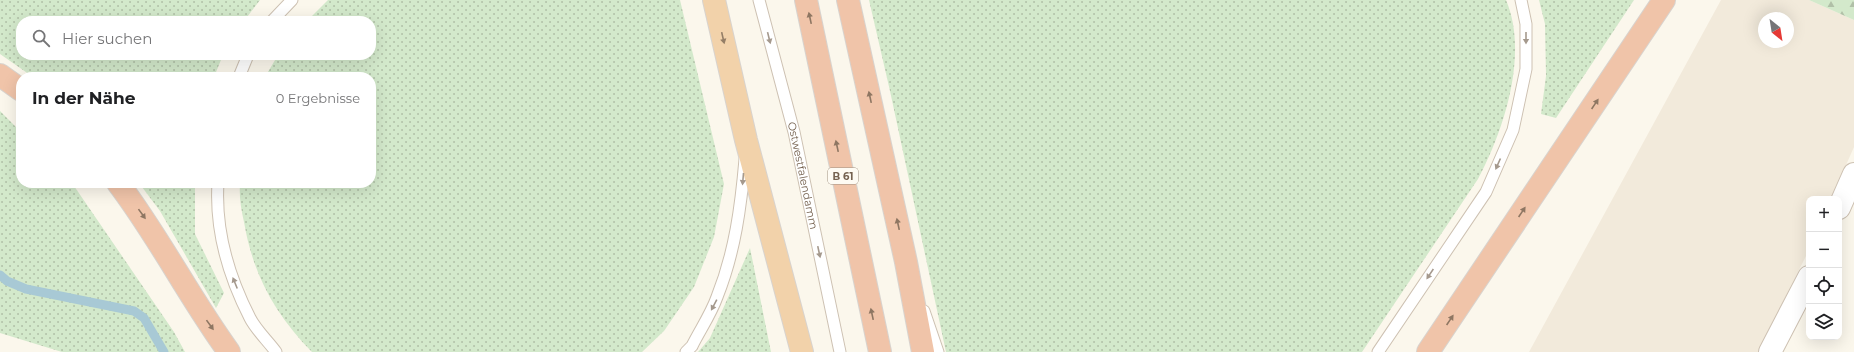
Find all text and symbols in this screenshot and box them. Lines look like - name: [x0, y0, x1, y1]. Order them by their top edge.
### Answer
- one-way arrow: [807, 12, 813, 24]
- north arrow: [1758, 12, 1794, 48]
- search box: [16, 16, 376, 60]
- icon: search: [30, 27, 52, 49]
- text: Hier suchen: [62, 29, 152, 48]
- one-way arrow: [720, 32, 726, 44]
- one-way arrow: [766, 32, 772, 44]
- one-way arrow: [1523, 32, 1529, 45]
- text: In der Nähe: [32, 88, 136, 108]
- text: 0 Ergebnisse: [276, 90, 360, 106]
- one-way arrow: [866, 91, 872, 104]
- one-way arrow: [1591, 99, 1599, 109]
- street label: Ostwestfalendamm: [785, 120, 821, 231]
- one-way arrow: [834, 139, 840, 152]
- one-way arrow: [1495, 158, 1501, 169]
- road number: B 61: [828, 168, 858, 184]
- one-way arrow: [740, 173, 746, 185]
- map controls: [1806, 196, 1842, 340]
- button: +: [1806, 196, 1842, 232]
- one-way arrow: [1518, 207, 1526, 217]
- one-way arrow: [137, 209, 146, 220]
- one-way arrow: [894, 218, 900, 231]
- button: −: [1806, 232, 1842, 268]
- one-way arrow: [816, 246, 822, 258]
- button: locate: [1806, 268, 1842, 304]
- one-way arrow: [1426, 269, 1434, 279]
- one-way arrow: [232, 277, 238, 289]
- one-way arrow: [710, 299, 717, 310]
- button: layers: [1806, 304, 1842, 340]
- one-way arrow: [869, 308, 875, 320]
- one-way arrow: [1446, 314, 1454, 325]
- one-way arrow: [206, 320, 214, 330]

